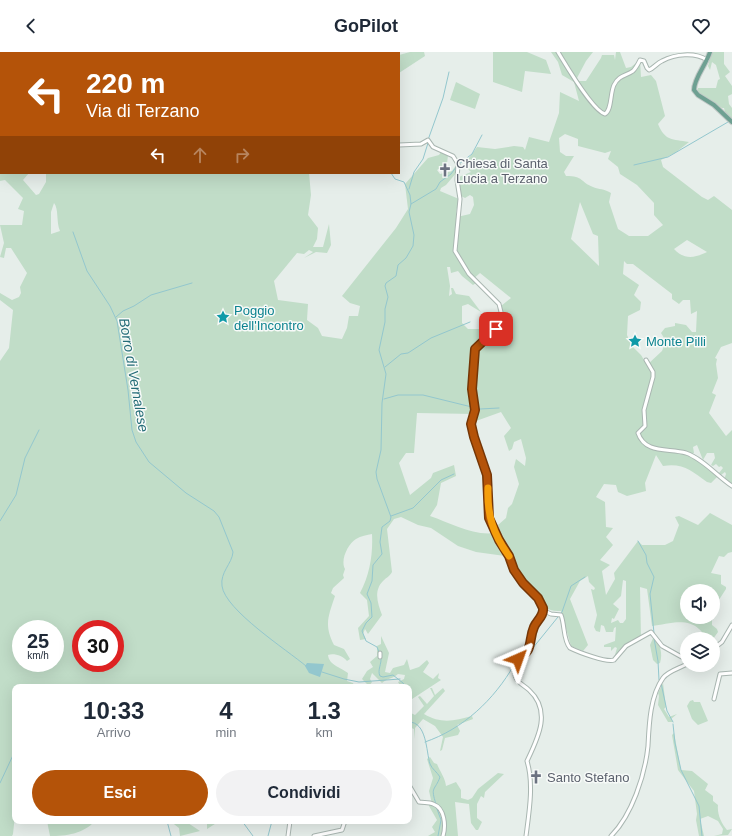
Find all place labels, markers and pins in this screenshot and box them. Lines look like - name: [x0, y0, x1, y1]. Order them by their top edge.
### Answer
- place label: Chiesa di Santa Lucia a Terzano: [456, 156, 549, 186]
- church icon: Chiesa di Santa Lucia a Terzano: [437, 162, 453, 178]
- place label: Poggio dell'Incontro: [234, 303, 304, 333]
- place icon: Poggio dell'Incontro: [215, 309, 231, 325]
- pin: [479, 312, 513, 346]
- place icon: Monte Pilli: [627, 333, 643, 349]
- place label: Monte Pilli: [646, 334, 706, 349]
- church icon: Santo Stefano: [528, 769, 544, 785]
- place label: Santo Stefano: [547, 770, 629, 785]

